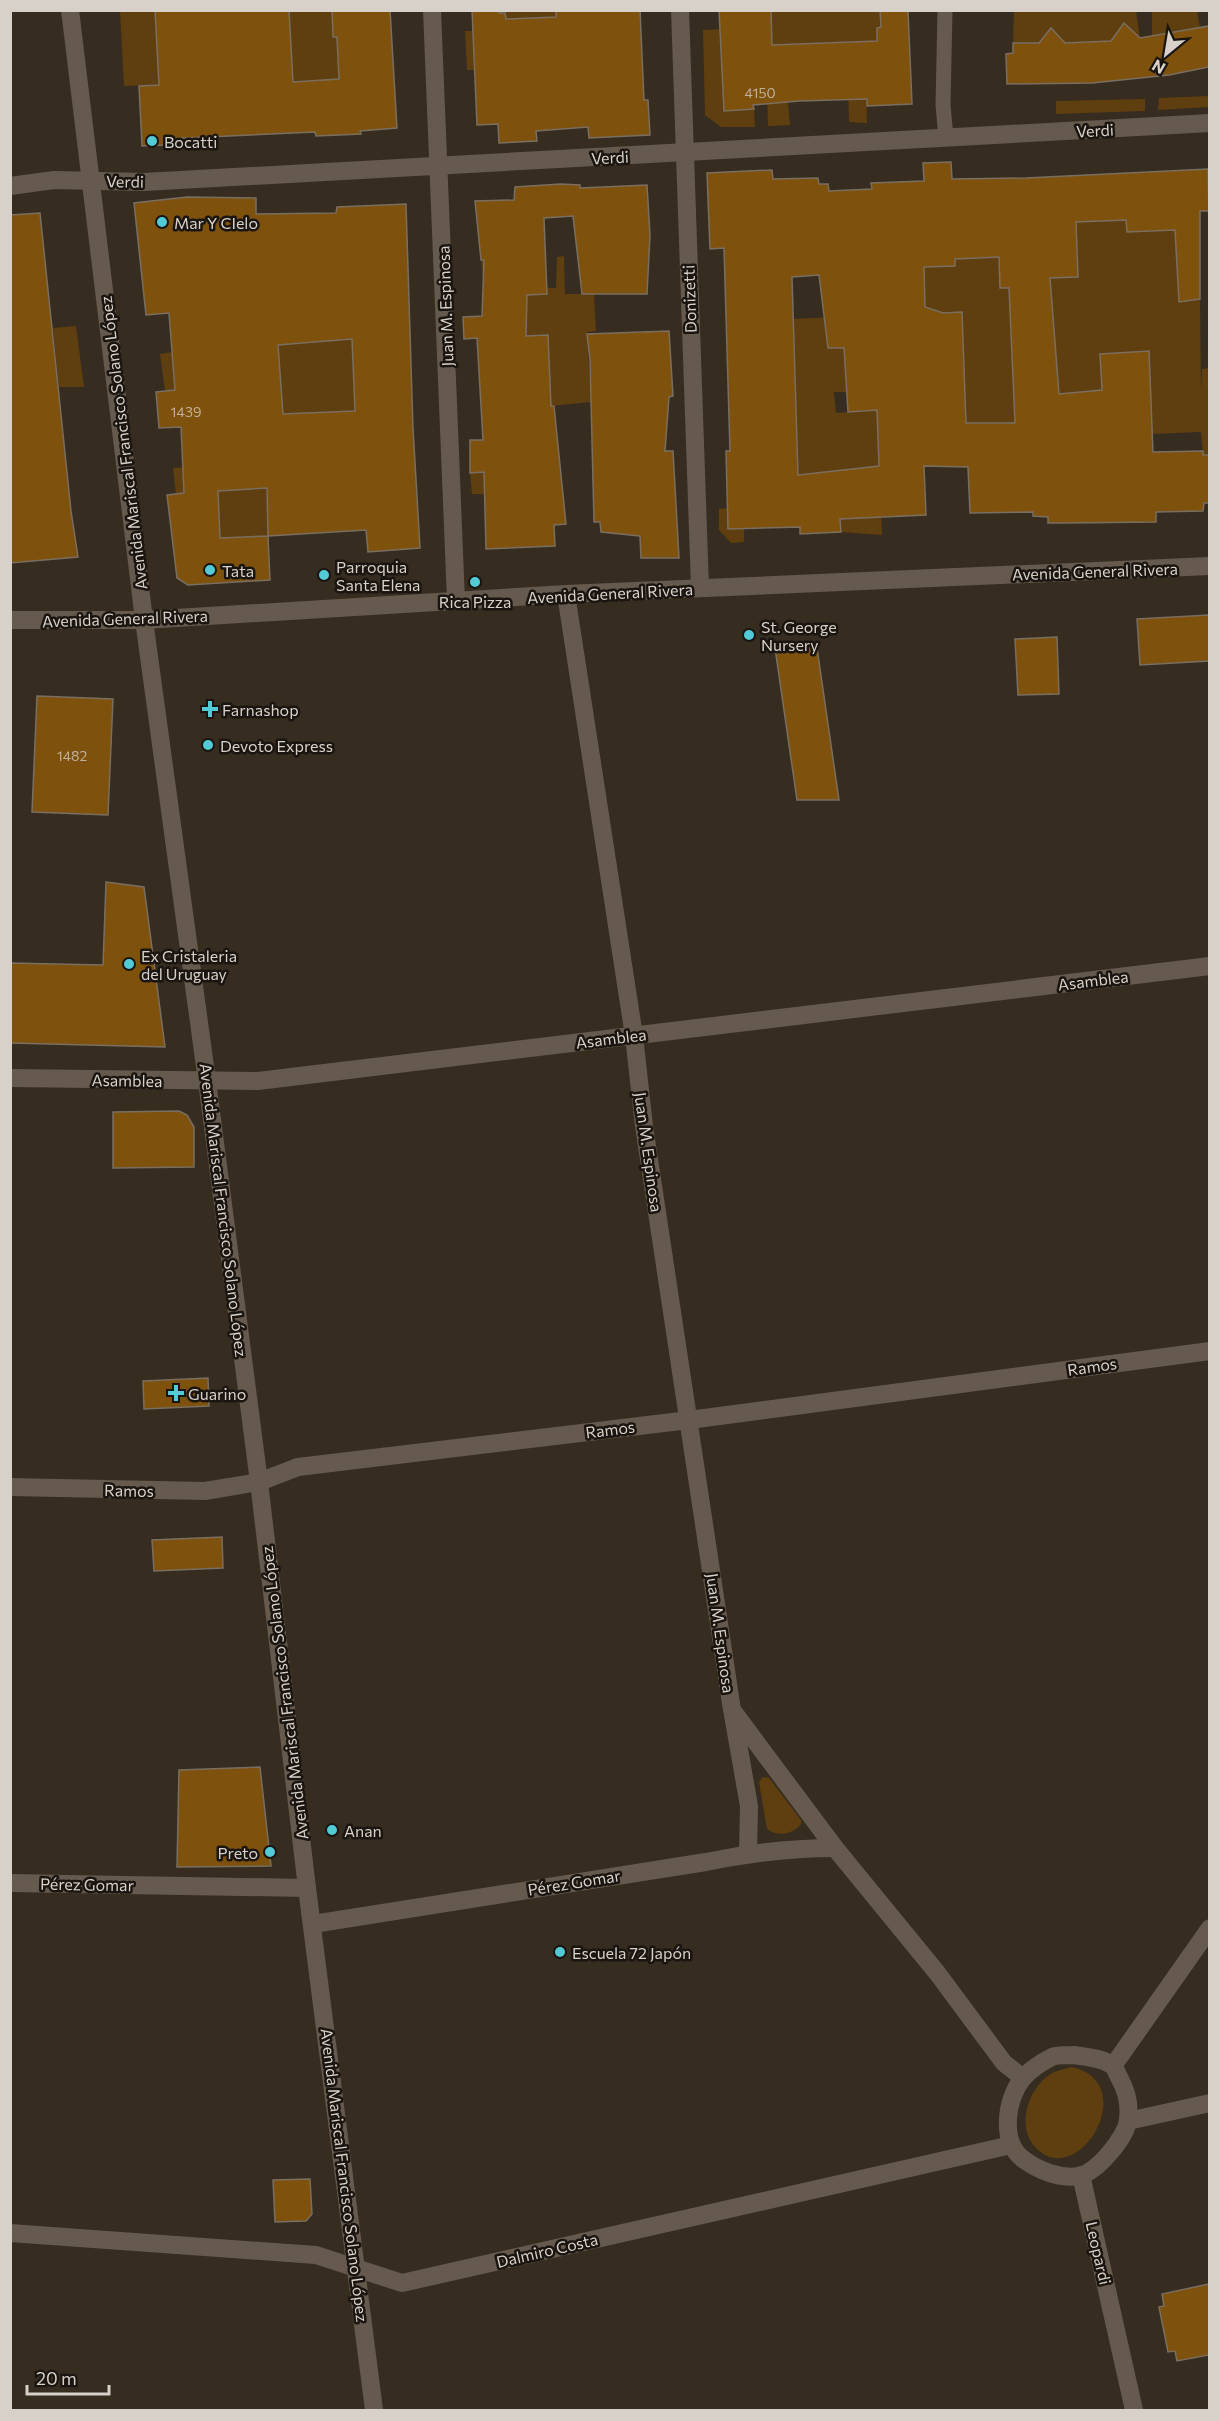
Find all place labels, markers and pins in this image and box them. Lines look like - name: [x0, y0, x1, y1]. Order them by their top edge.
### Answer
- place label: Bocatti: [164, 132, 217, 151]
- marker: Bocatti: [145, 134, 159, 148]
- place label: Mar Y CIelo: [174, 213, 258, 232]
- marker: Mar Y CIelo: [155, 215, 169, 229]
- place label: Parroquia Santa Elena: [336, 557, 420, 594]
- place label: Tata: [222, 561, 254, 580]
- marker: Tata: [203, 563, 217, 577]
- marker: Parroquia Santa Elena: [317, 568, 331, 582]
- marker: Rica Pizza: [468, 575, 482, 589]
- place label: Rica Pizza: [439, 592, 511, 611]
- place label: St. George Nursery: [761, 617, 837, 654]
- marker: St. George Nursery: [742, 628, 756, 642]
- place label: Farnashop: [222, 700, 299, 719]
- marker: Farnashop: [203, 702, 217, 716]
- place label: Devoto Express: [220, 736, 333, 755]
- marker: Devoto Express: [201, 738, 215, 752]
- place label: Ex Cristaleria del Uruguay: [141, 946, 237, 983]
- marker: Ex Cristaleria del Uruguay: [122, 957, 136, 971]
- place label: Guarino: [188, 1384, 246, 1403]
- marker: Guarino: [169, 1386, 183, 1400]
- place label: Anan: [344, 1821, 382, 1840]
- marker: Anan: [325, 1823, 339, 1837]
- place label: Preto: [218, 1843, 258, 1862]
- marker: Preto: [263, 1845, 277, 1859]
- place label: Escuela 72 Japón: [572, 1943, 691, 1962]
- marker: Escuela 72 Japón: [553, 1945, 567, 1959]

